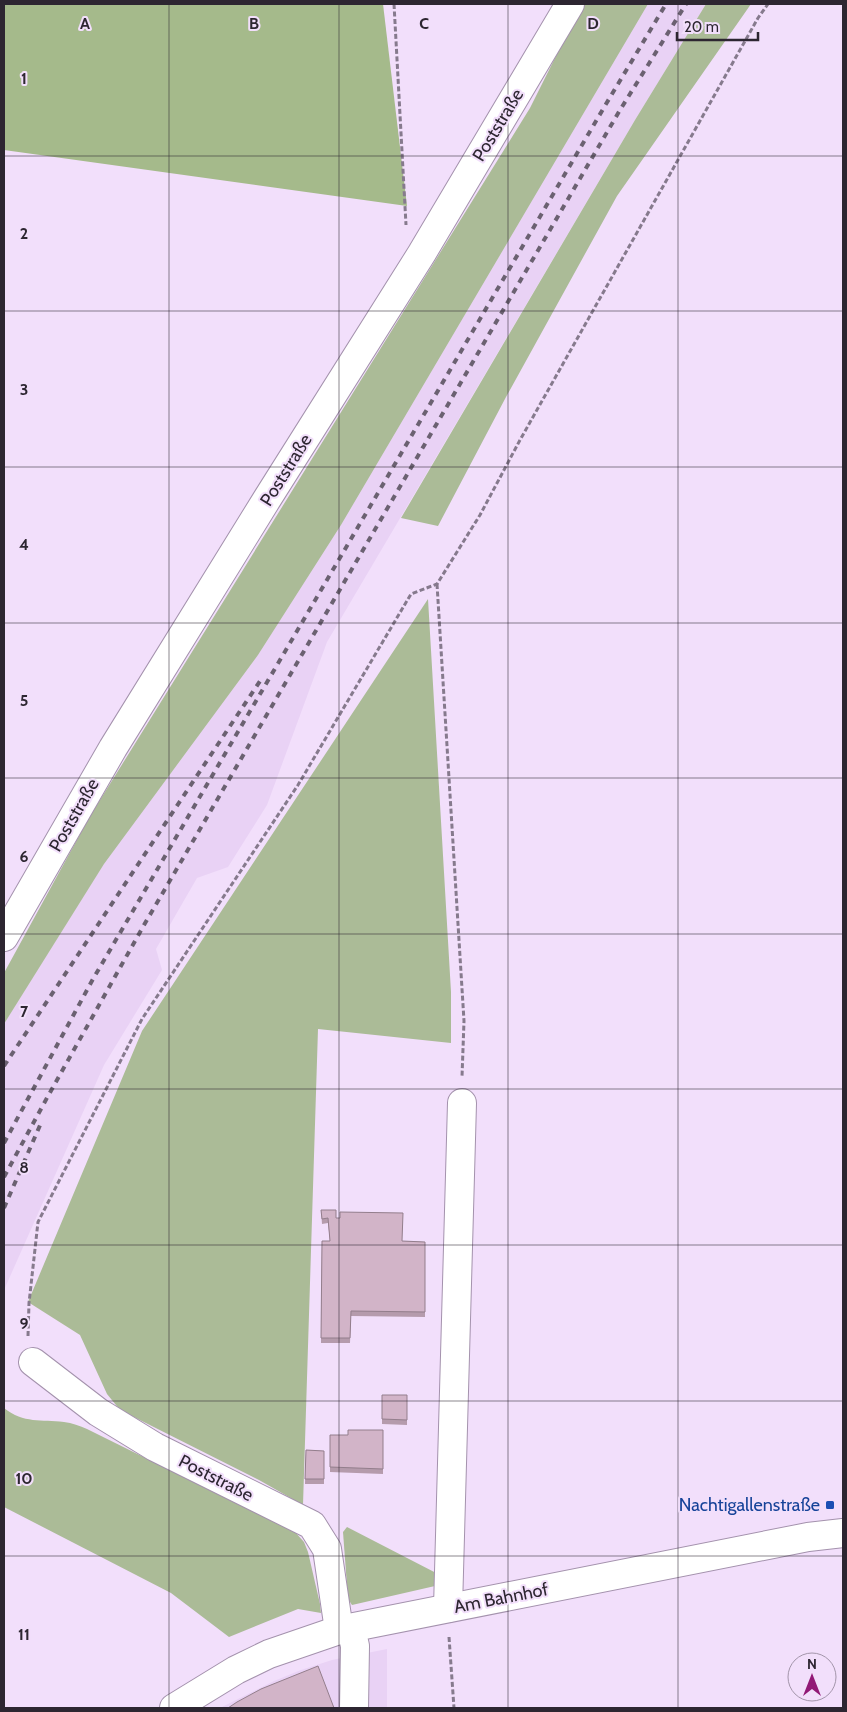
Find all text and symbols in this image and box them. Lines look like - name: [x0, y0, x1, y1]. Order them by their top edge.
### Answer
- scale bar: [677, 10, 758, 42]
- text: A: [80, 14, 90, 33]
- text: B: [249, 14, 259, 33]
- text: C: [419, 14, 429, 33]
- text: D: [587, 14, 599, 33]
- text: 20 m: [684, 18, 719, 36]
- text: 1: [21, 69, 27, 88]
- street label: Poststraße: [468, 85, 528, 165]
- text: 2: [20, 224, 28, 243]
- text: 3: [20, 380, 28, 399]
- street label: Poststraße: [255, 430, 317, 510]
- text: 4: [19, 535, 29, 554]
- text: 5: [20, 691, 28, 710]
- street label: Poststraße: [44, 775, 104, 855]
- text: 6: [20, 847, 29, 866]
- text: 7: [20, 1002, 29, 1021]
- text: 8: [19, 1158, 29, 1177]
- text: 9: [20, 1314, 29, 1333]
- street label: Poststraße: [175, 1450, 257, 1506]
- text: 10: [15, 1469, 33, 1488]
- place label: Nachtigallenstraße: [679, 1494, 820, 1516]
- marker: Nachtigallenstraße: [824, 1499, 836, 1511]
- street label: Am Bahnhof: [452, 1578, 550, 1618]
- text: 11: [18, 1625, 30, 1644]
- north arrow: [787, 1652, 837, 1702]
- text: N: [807, 1655, 817, 1673]

